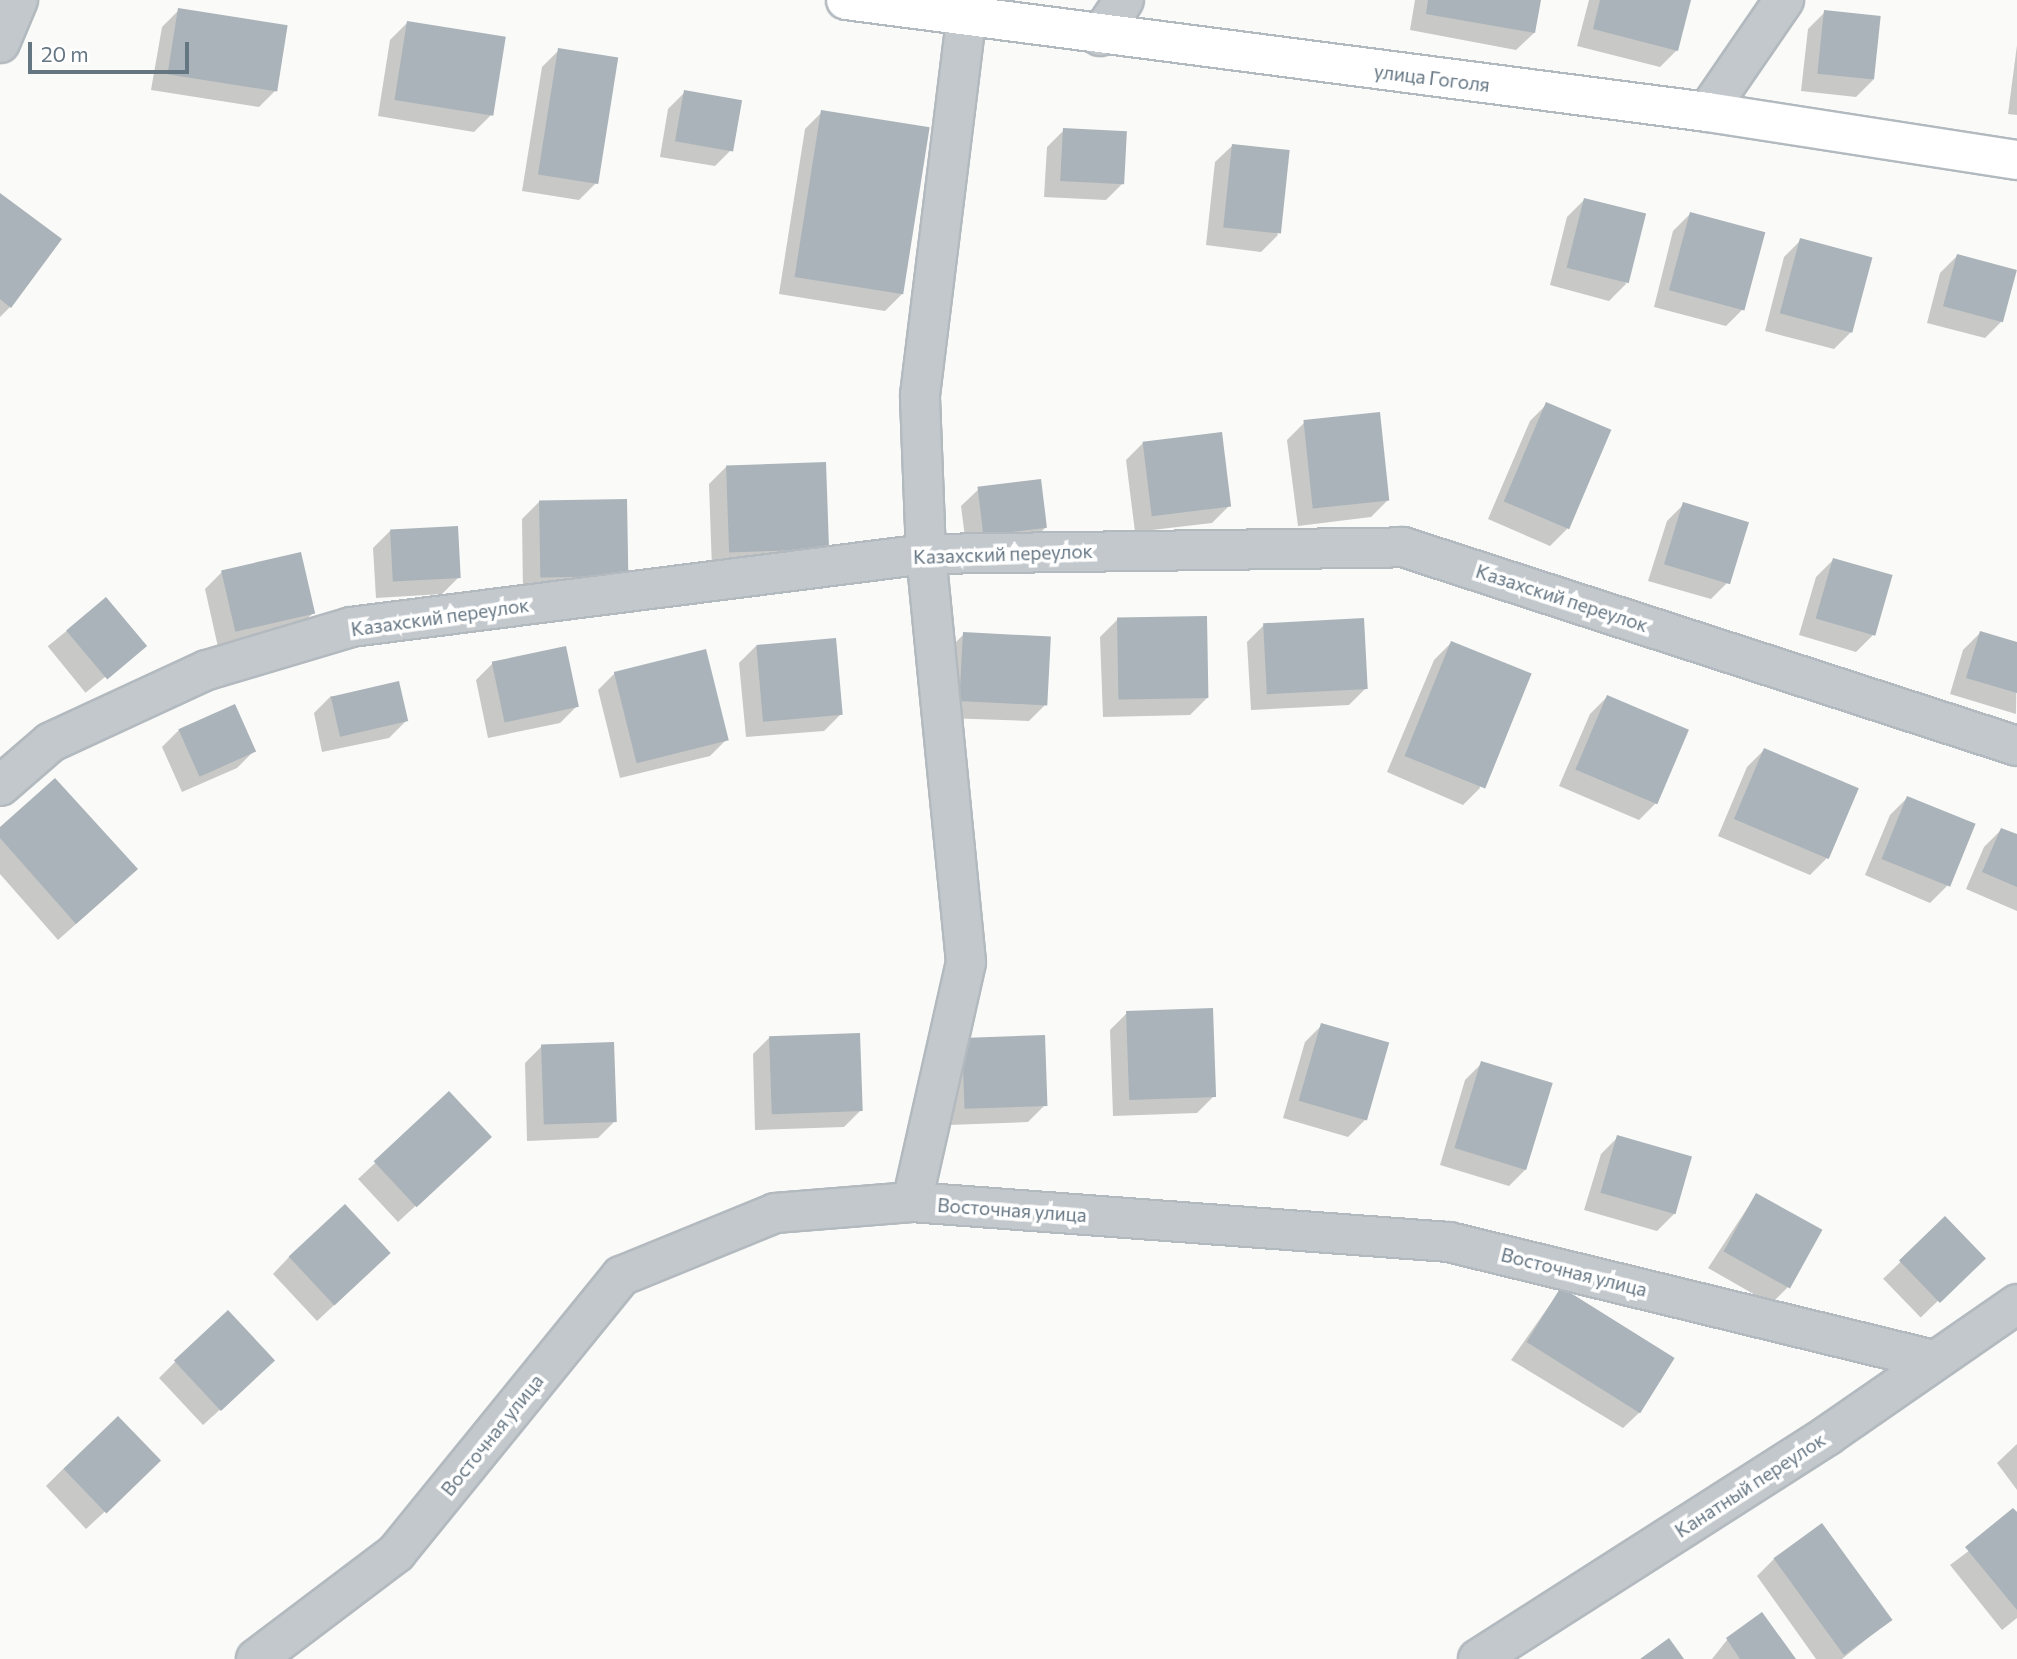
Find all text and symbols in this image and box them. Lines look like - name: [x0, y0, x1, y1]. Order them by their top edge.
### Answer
- scale bar: [32, 28, 192, 72]
- text: 20 m: [41, 41, 89, 66]
- street label: улица Гоголя: [1373, 60, 1491, 96]
- street label: Казахский переулок: [913, 539, 1093, 569]
- street label: Казахский переулок: [1473, 559, 1651, 637]
- street label: Казахский переулок: [349, 593, 531, 641]
- street label: Восточная улица: [937, 1193, 1087, 1227]
- street label: Восточная улица: [1499, 1243, 1649, 1301]
- street label: Восточная улица: [436, 1370, 548, 1500]
- street label: Канатный переулок: [1671, 1428, 1829, 1542]

